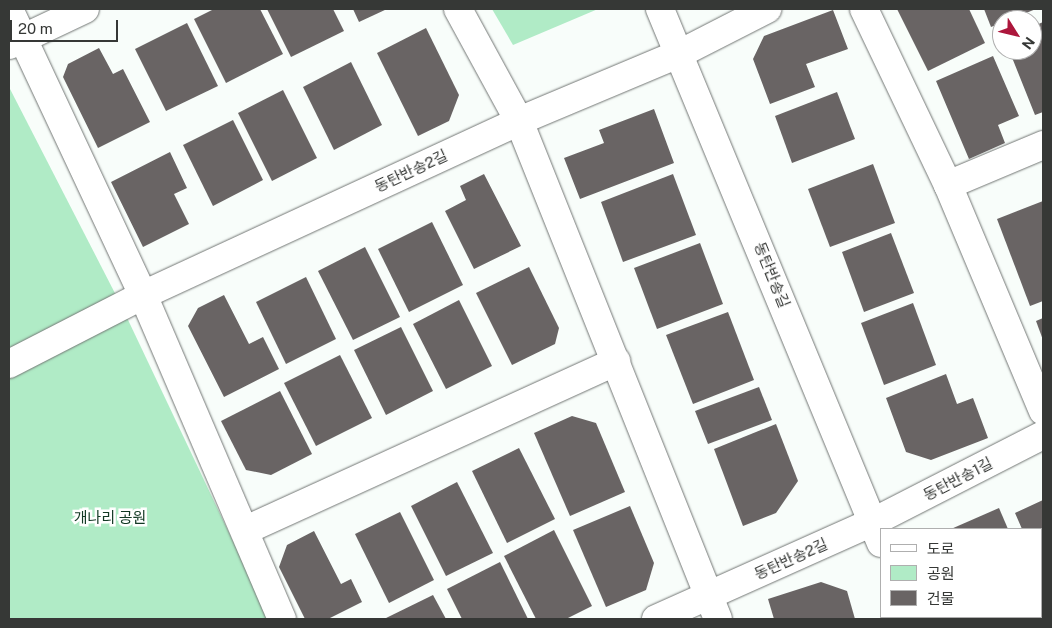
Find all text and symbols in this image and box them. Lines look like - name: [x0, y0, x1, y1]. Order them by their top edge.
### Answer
- scale bar: [12, 10, 120, 42]
- north arrow: [992, 10, 1042, 60]
- text: 20 m: [18, 20, 53, 37]
- text: N: [1019, 34, 1038, 52]
- street label: 동탄반송2길: [372, 146, 450, 196]
- street label: 동탄반송길: [751, 240, 793, 310]
- street label: 동탄반송1길: [920, 454, 996, 504]
- park label: 개나리 공원: [74, 509, 146, 527]
- legend: [880, 528, 1042, 618]
- street label: 동탄반송2길: [752, 535, 830, 583]
- text: 도로: [927, 540, 955, 557]
- text: 공원: [927, 565, 955, 582]
- text: 건물: [927, 590, 955, 607]

